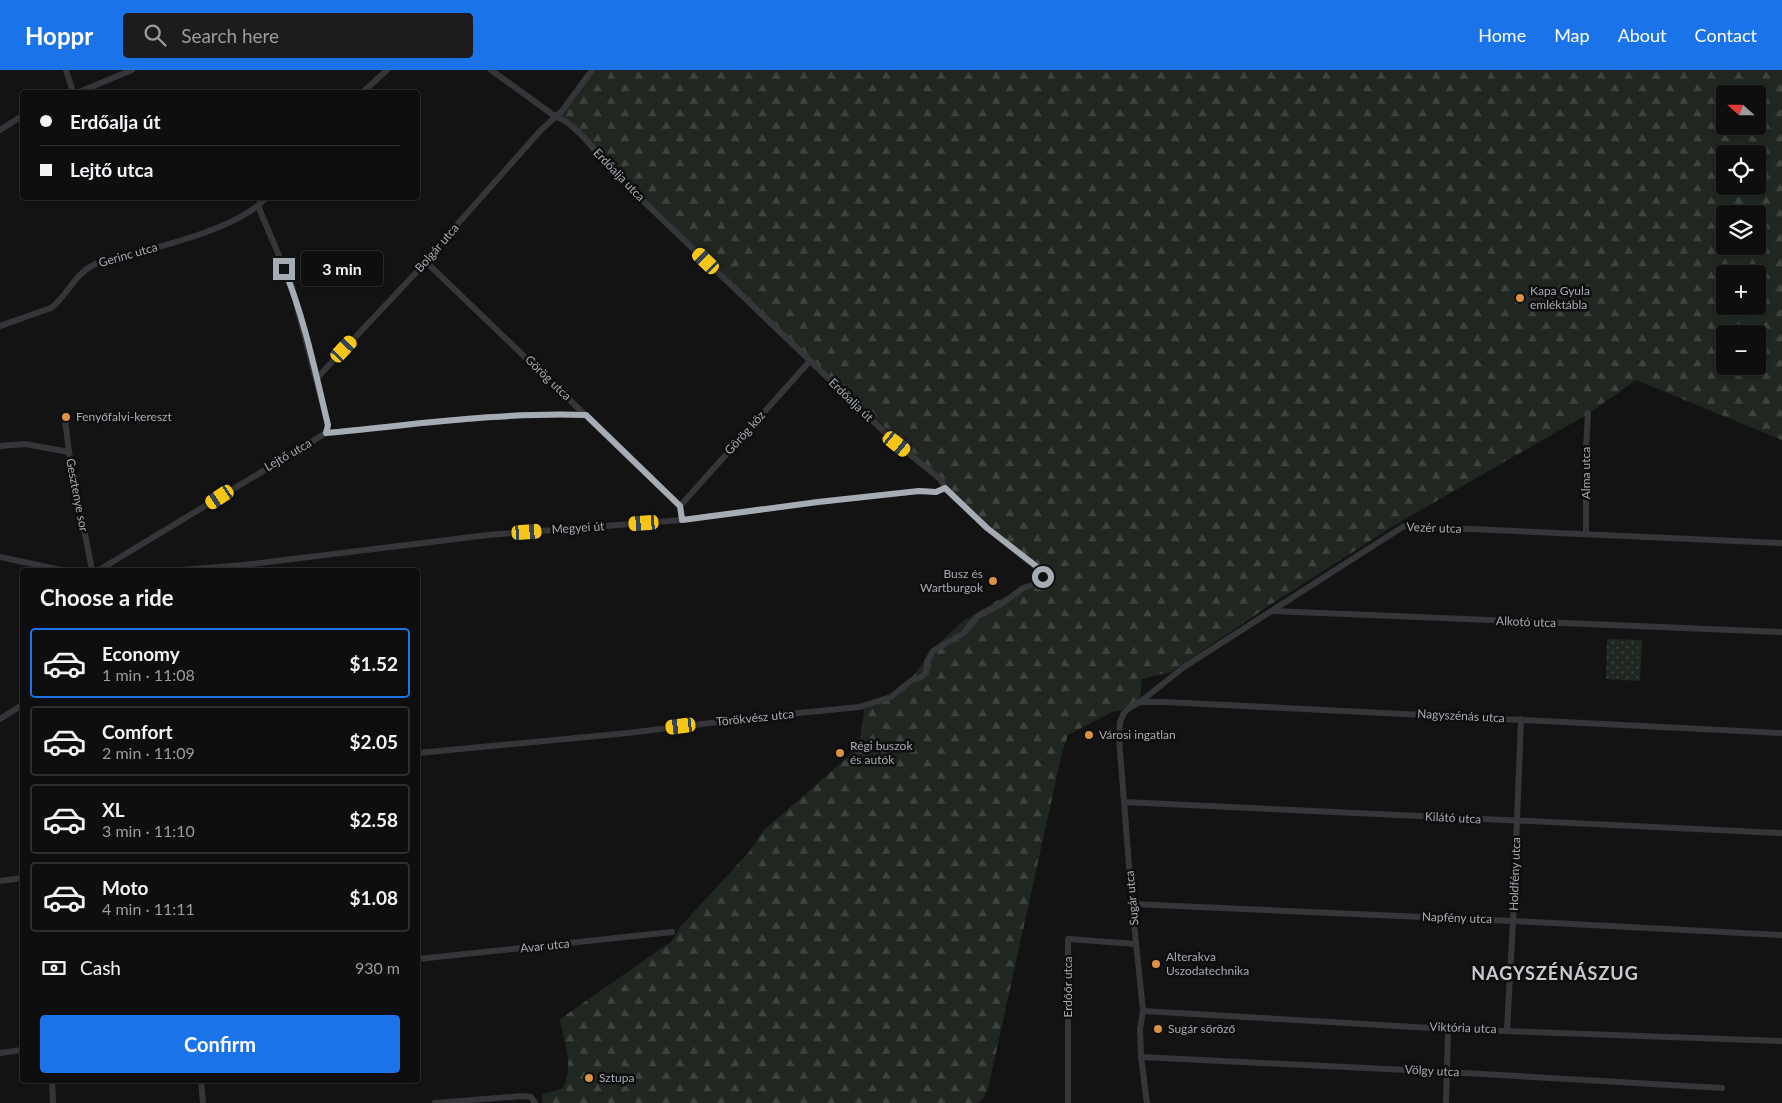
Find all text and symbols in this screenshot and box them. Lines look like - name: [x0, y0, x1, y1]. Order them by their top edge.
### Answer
- search box: [123, 13, 473, 58]
- text: Hoppr: [25, 21, 93, 50]
- icon: search: [141, 21, 169, 49]
- text: Search here: [181, 24, 279, 47]
- text: Home: [1478, 24, 1526, 46]
- text: Map: [1554, 24, 1590, 46]
- text: About: [1618, 24, 1667, 46]
- text: Contact: [1695, 24, 1757, 46]
- north arrow: [1716, 85, 1766, 135]
- map controls: [1716, 85, 1766, 375]
- text: Erdőalja út: [70, 110, 160, 133]
- street label: Erdőalja utca: [590, 145, 648, 204]
- button: locate: [1716, 145, 1766, 195]
- text: Lejtő utca: [70, 158, 153, 181]
- button: layers: [1716, 205, 1766, 255]
- street label: Bolgár utca: [411, 220, 462, 275]
- street label: Gerinc utca: [97, 239, 159, 270]
- car: [689, 245, 722, 277]
- callout: 3 min: [302, 252, 384, 286]
- route end: [273, 258, 295, 280]
- text: 3 min: [322, 259, 362, 278]
- button: +: [1716, 265, 1766, 315]
- place label: Kapa Gyula emléktábla: [1530, 283, 1590, 312]
- marker: Kapa Gyula emléktábla: [1514, 292, 1526, 304]
- button: −: [1716, 325, 1766, 375]
- car: [328, 333, 359, 365]
- street label: Görög utca: [522, 352, 575, 403]
- street label: Erdőalja út: [826, 375, 877, 425]
- street label: Görög köz: [721, 407, 769, 458]
- place label: Fenyőfalvi-kereszt: [76, 409, 173, 424]
- marker: Fenyőfalvi-kereszt: [60, 411, 72, 423]
- car: [880, 429, 913, 459]
- street label: Lejtő utca: [262, 435, 314, 474]
- street label: Alma utca: [1578, 447, 1593, 499]
- street label: Gesztenye sor: [63, 457, 92, 534]
- car: [203, 482, 236, 512]
- car: [628, 514, 659, 532]
- street label: Megyei út: [551, 518, 606, 537]
- street label: Vezér utca: [1406, 519, 1462, 536]
- car: [511, 523, 542, 541]
- place label: Busz és Wartburgok: [920, 566, 984, 595]
- route start: [1032, 566, 1054, 588]
- marker: Busz és Wartburgok: [987, 575, 999, 587]
- text: Choose a ride: [40, 584, 174, 611]
- street label: Alkotó utca: [1496, 613, 1556, 630]
- icon: car: [42, 641, 87, 686]
- text: Economy: [102, 642, 180, 665]
- text: $1.52: [349, 652, 398, 675]
- text: 1 min · 11:08: [102, 665, 195, 684]
- street label: Törökvész utca: [715, 706, 795, 729]
- street label: Nagyszénás utca: [1417, 706, 1505, 725]
- car: [665, 717, 696, 735]
- icon: car: [42, 719, 87, 764]
- text: Comfort: [102, 720, 173, 743]
- place label: Városi ingatlan: [1099, 727, 1176, 742]
- marker: Városi ingatlan: [1083, 729, 1095, 741]
- text: $2.05: [349, 730, 398, 753]
- place label: Régi buszok és autók: [850, 738, 913, 767]
- text: 2 min · 11:09: [102, 743, 195, 762]
- marker: Régi buszok és autók: [834, 747, 846, 759]
- icon: car: [42, 797, 87, 842]
- text: XL: [102, 798, 125, 821]
- text: $2.58: [349, 808, 398, 831]
- street label: Kilátó utca: [1424, 809, 1482, 826]
- text: 3 min · 11:10: [102, 821, 195, 840]
- street label: Holdfény utca: [1506, 837, 1523, 911]
- street label: Sugár utca: [1122, 870, 1141, 926]
- icon: car: [42, 875, 87, 920]
- text: Moto: [102, 876, 148, 899]
- text: $1.08: [349, 886, 398, 909]
- text: 4 min · 11:11: [102, 899, 195, 918]
- street label: Napfény utca: [1422, 909, 1492, 926]
- street label: Avar utca: [520, 935, 570, 956]
- place label: Alterakva Uszodatechnika: [1166, 949, 1249, 978]
- icon: cash: [40, 954, 68, 982]
- text: Cash: [80, 956, 121, 979]
- street label: Erdőőr utca: [1060, 956, 1075, 1018]
- text: 930 m: [355, 958, 400, 977]
- marker: Alterakva Uszodatechnika: [1150, 958, 1162, 970]
- district label: NAGYSZÉNÁSZUG: [1471, 962, 1639, 984]
- button: Confirm: [40, 1015, 400, 1073]
- street label: Viktória utca: [1429, 1019, 1497, 1036]
- place label: Sugár söröző: [1168, 1021, 1236, 1036]
- marker: Sugár söröző: [1152, 1023, 1164, 1035]
- street label: Völgy utca: [1404, 1062, 1460, 1079]
- place label: Sztupa: [599, 1070, 634, 1085]
- marker: Sztupa: [583, 1072, 595, 1084]

